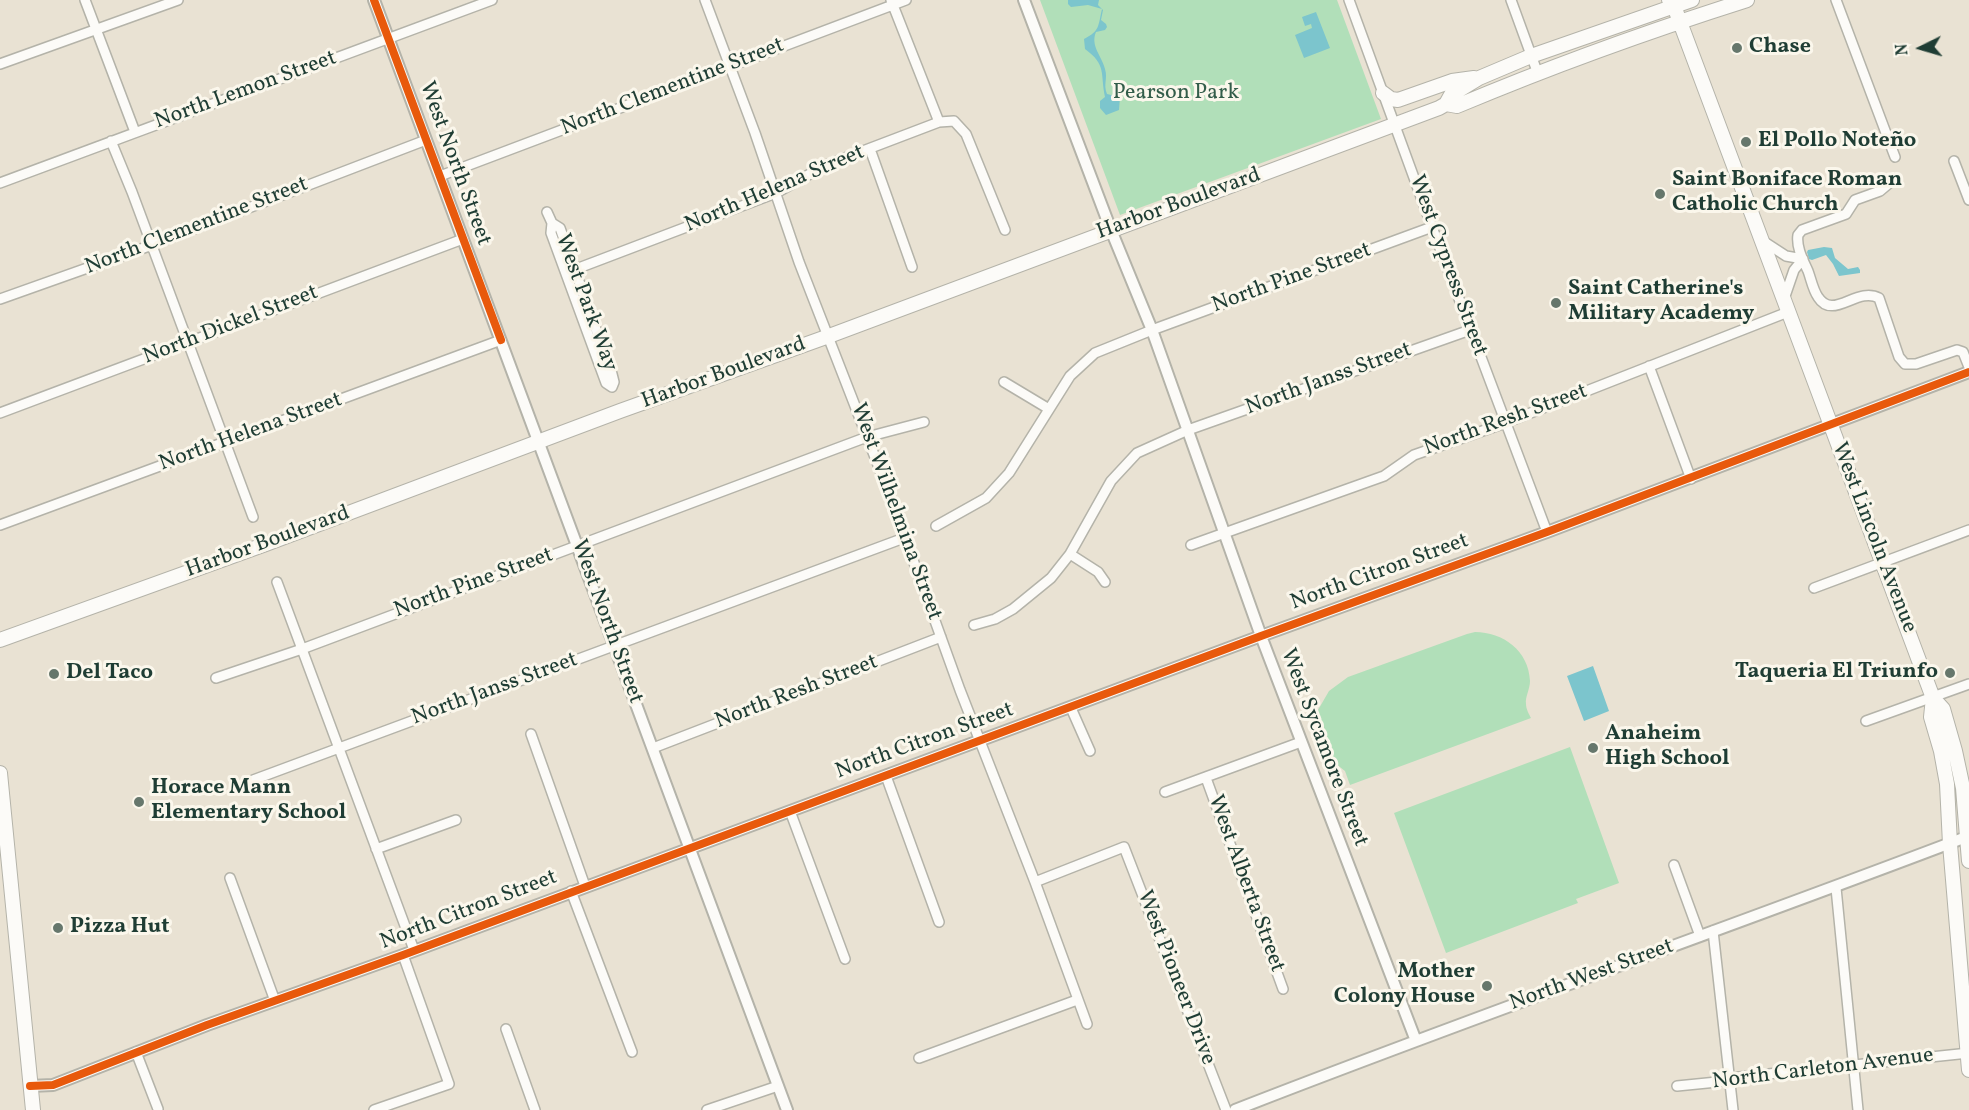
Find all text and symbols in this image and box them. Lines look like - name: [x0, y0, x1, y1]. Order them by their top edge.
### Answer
- north arrow: [1891, 18, 1951, 78]
- street label: North Clementine Street: [558, 33, 788, 143]
- place label: Chase: [1749, 35, 1811, 61]
- marker: Chase: [1730, 41, 1744, 55]
- text: N: [1892, 43, 1915, 56]
- street label: North Lemon Street: [151, 46, 341, 136]
- street label: West North Street: [412, 78, 496, 250]
- park label: Pearson Park: [1113, 81, 1239, 107]
- place label: El Pollo Noteño: [1758, 129, 1916, 155]
- marker: El Pollo Noteño: [1739, 135, 1753, 149]
- street label: North Helena Street: [681, 140, 869, 240]
- street label: Harbor Boulevard: [1093, 163, 1265, 247]
- place label: Saint Boniface Roman Catholic Church: [1672, 168, 1902, 220]
- street label: North Clementine Street: [82, 172, 312, 282]
- street label: West Cypress Street: [1402, 172, 1492, 360]
- marker: Saint Boniface Roman Catholic Church: [1653, 187, 1667, 201]
- street label: West Park Way: [548, 231, 622, 375]
- street label: North Pine Street: [1209, 238, 1375, 320]
- place label: Saint Catherine's Military Academy: [1568, 277, 1754, 328]
- street label: North Dickel Street: [140, 280, 322, 372]
- marker: Saint Catherine's Military Academy: [1549, 296, 1563, 310]
- street label: Harbor Boulevard: [638, 332, 810, 416]
- street label: North Janss Street: [1242, 338, 1416, 422]
- street label: North Resh Street: [1421, 379, 1591, 463]
- street label: North Helena Street: [156, 388, 346, 478]
- street label: West Wilhelmina Street: [843, 400, 947, 624]
- street label: West Lincoln Avenue: [1825, 439, 1921, 637]
- street label: Harbor Boulevard: [182, 501, 354, 585]
- street label: North Citron Street: [1287, 529, 1473, 617]
- street label: West North Street: [564, 536, 648, 708]
- street label: North Pine Street: [391, 543, 557, 625]
- street label: West Sycamore Street: [1273, 645, 1373, 851]
- street label: North Janss Street: [408, 648, 582, 732]
- street label: North Resh Street: [712, 650, 882, 736]
- place label: Taqueria El Triunfo: [1735, 660, 1938, 686]
- place label: Del Taco: [66, 661, 153, 687]
- marker: Taqueria El Triunfo: [1943, 666, 1957, 680]
- marker: Del Taco: [47, 667, 61, 681]
- street label: North Citron Street: [832, 698, 1018, 786]
- place label: Anaheim High School: [1605, 722, 1730, 774]
- marker: Anaheim High School: [1586, 741, 1600, 755]
- place label: Horace Mann Elementary School: [151, 776, 346, 828]
- street label: West Alberta Street: [1201, 792, 1289, 976]
- marker: Horace Mann Elementary School: [132, 795, 146, 809]
- street label: North Citron Street: [377, 865, 561, 957]
- street label: West Pioneer Drive: [1130, 887, 1220, 1069]
- place label: Pizza Hut: [70, 915, 170, 941]
- marker: Pizza Hut: [51, 921, 65, 935]
- street label: North West Street: [1506, 934, 1678, 1018]
- place label: Mother Colony House: [1334, 960, 1475, 1011]
- marker: Mother Colony House: [1480, 979, 1494, 993]
- street label: North Carleton Avenue: [1711, 1043, 1935, 1097]

